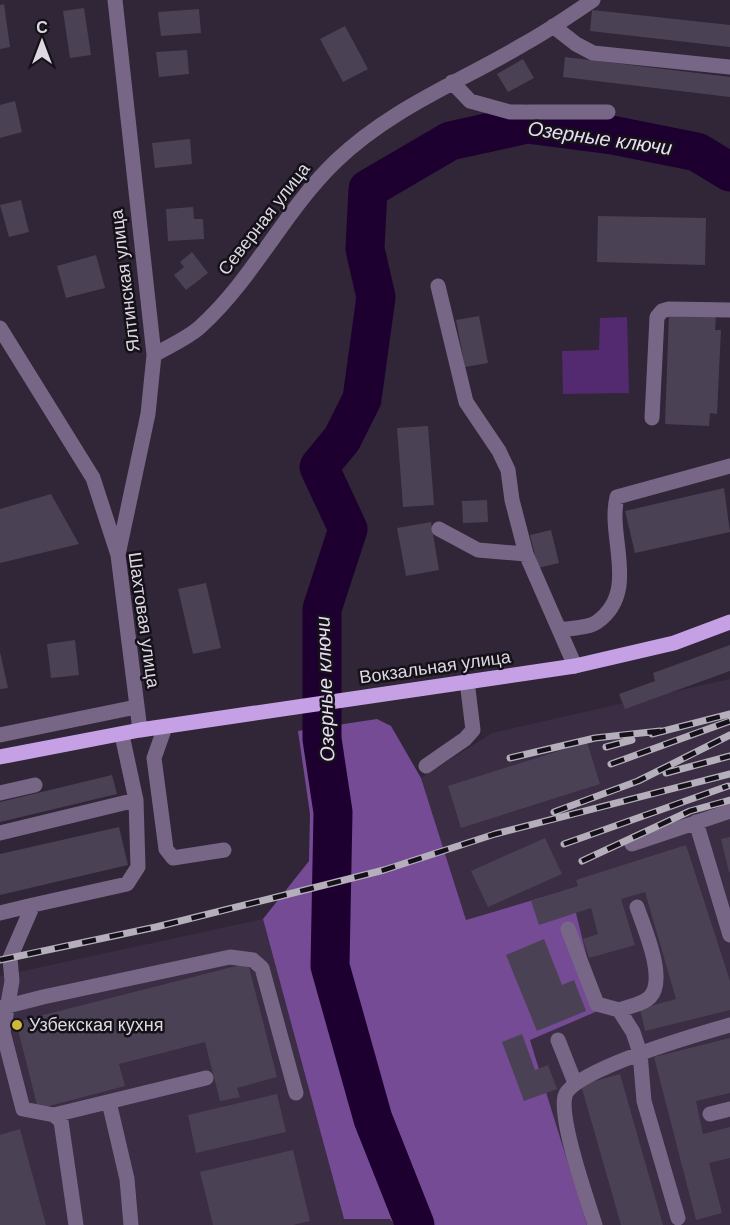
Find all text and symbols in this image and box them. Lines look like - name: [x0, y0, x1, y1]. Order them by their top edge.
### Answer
- north arrow: [12, 12, 72, 72]
- text: С: [36, 19, 48, 36]
- water label: Озерные ключи: [526, 117, 674, 159]
- street label: Северная улица: [214, 158, 315, 279]
- street label: Ялтинская улица: [106, 208, 144, 353]
- street label: Шахтовая улица: [125, 551, 164, 690]
- water label: Озерные ключи: [311, 616, 339, 762]
- street label: Вокзальная улица: [358, 646, 513, 688]
- place label: Узбекская кухня: [29, 1015, 163, 1035]
- marker: Узбекская кухня: [10, 1018, 24, 1032]

